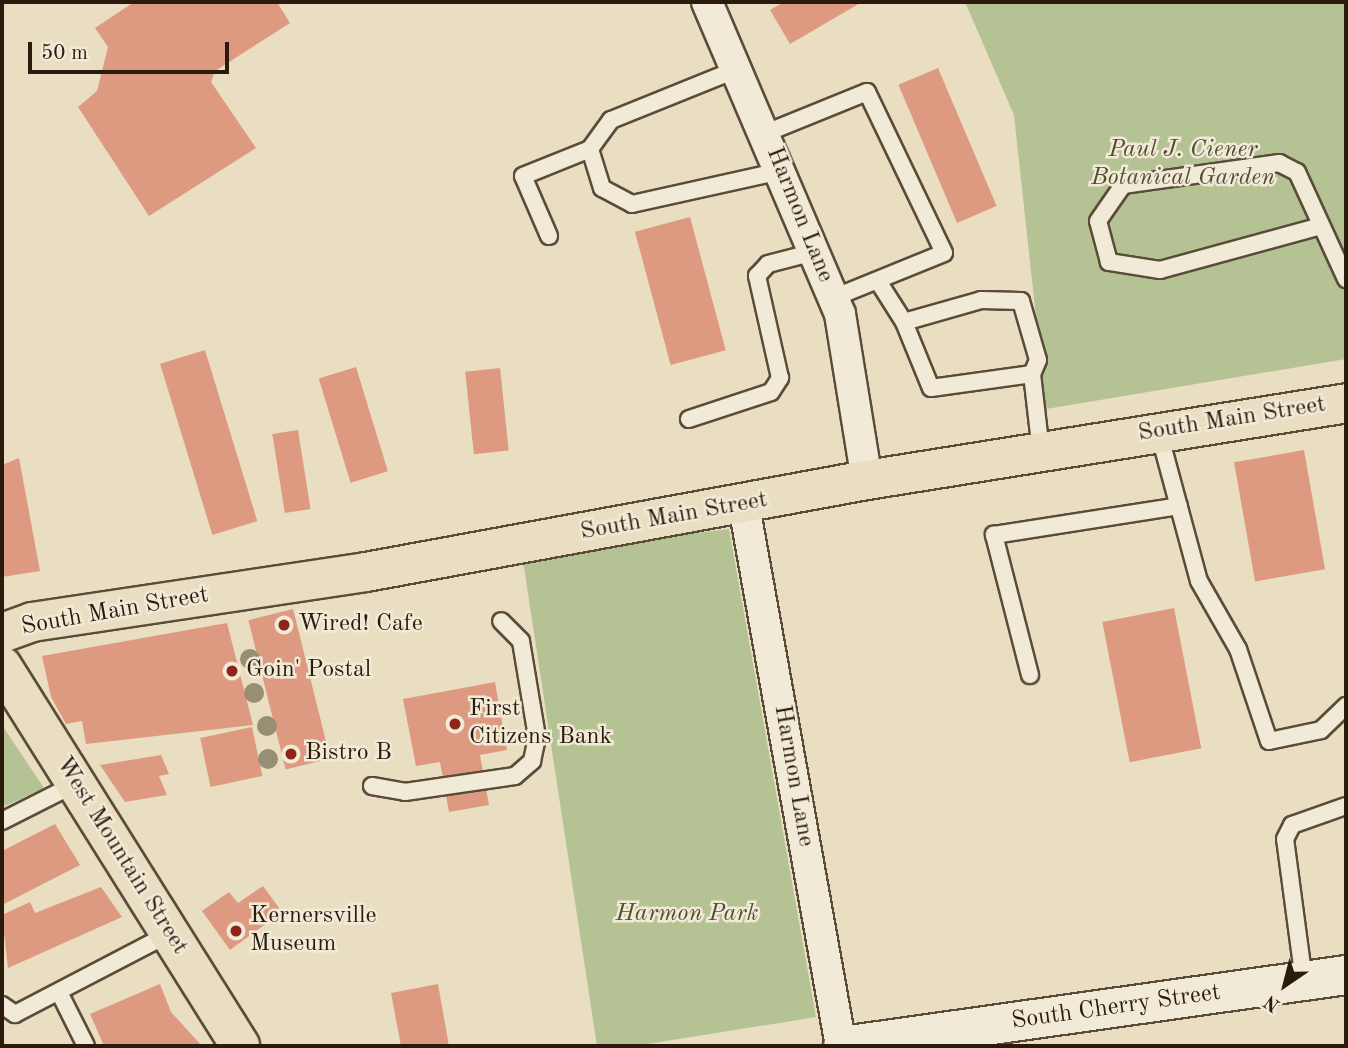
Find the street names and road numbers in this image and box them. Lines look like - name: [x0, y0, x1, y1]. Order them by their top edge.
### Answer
- street label: Harmon Lane: [759, 143, 839, 287]
- street label: South Main Street: [1136, 391, 1328, 449]
- street label: South Main Street: [578, 486, 770, 548]
- street label: South Main Street: [19, 581, 211, 643]
- street label: Harmon Lane: [766, 703, 820, 849]
- street label: West Mountain Street: [48, 752, 194, 960]
- street label: South Cherry Street: [1010, 979, 1222, 1037]

